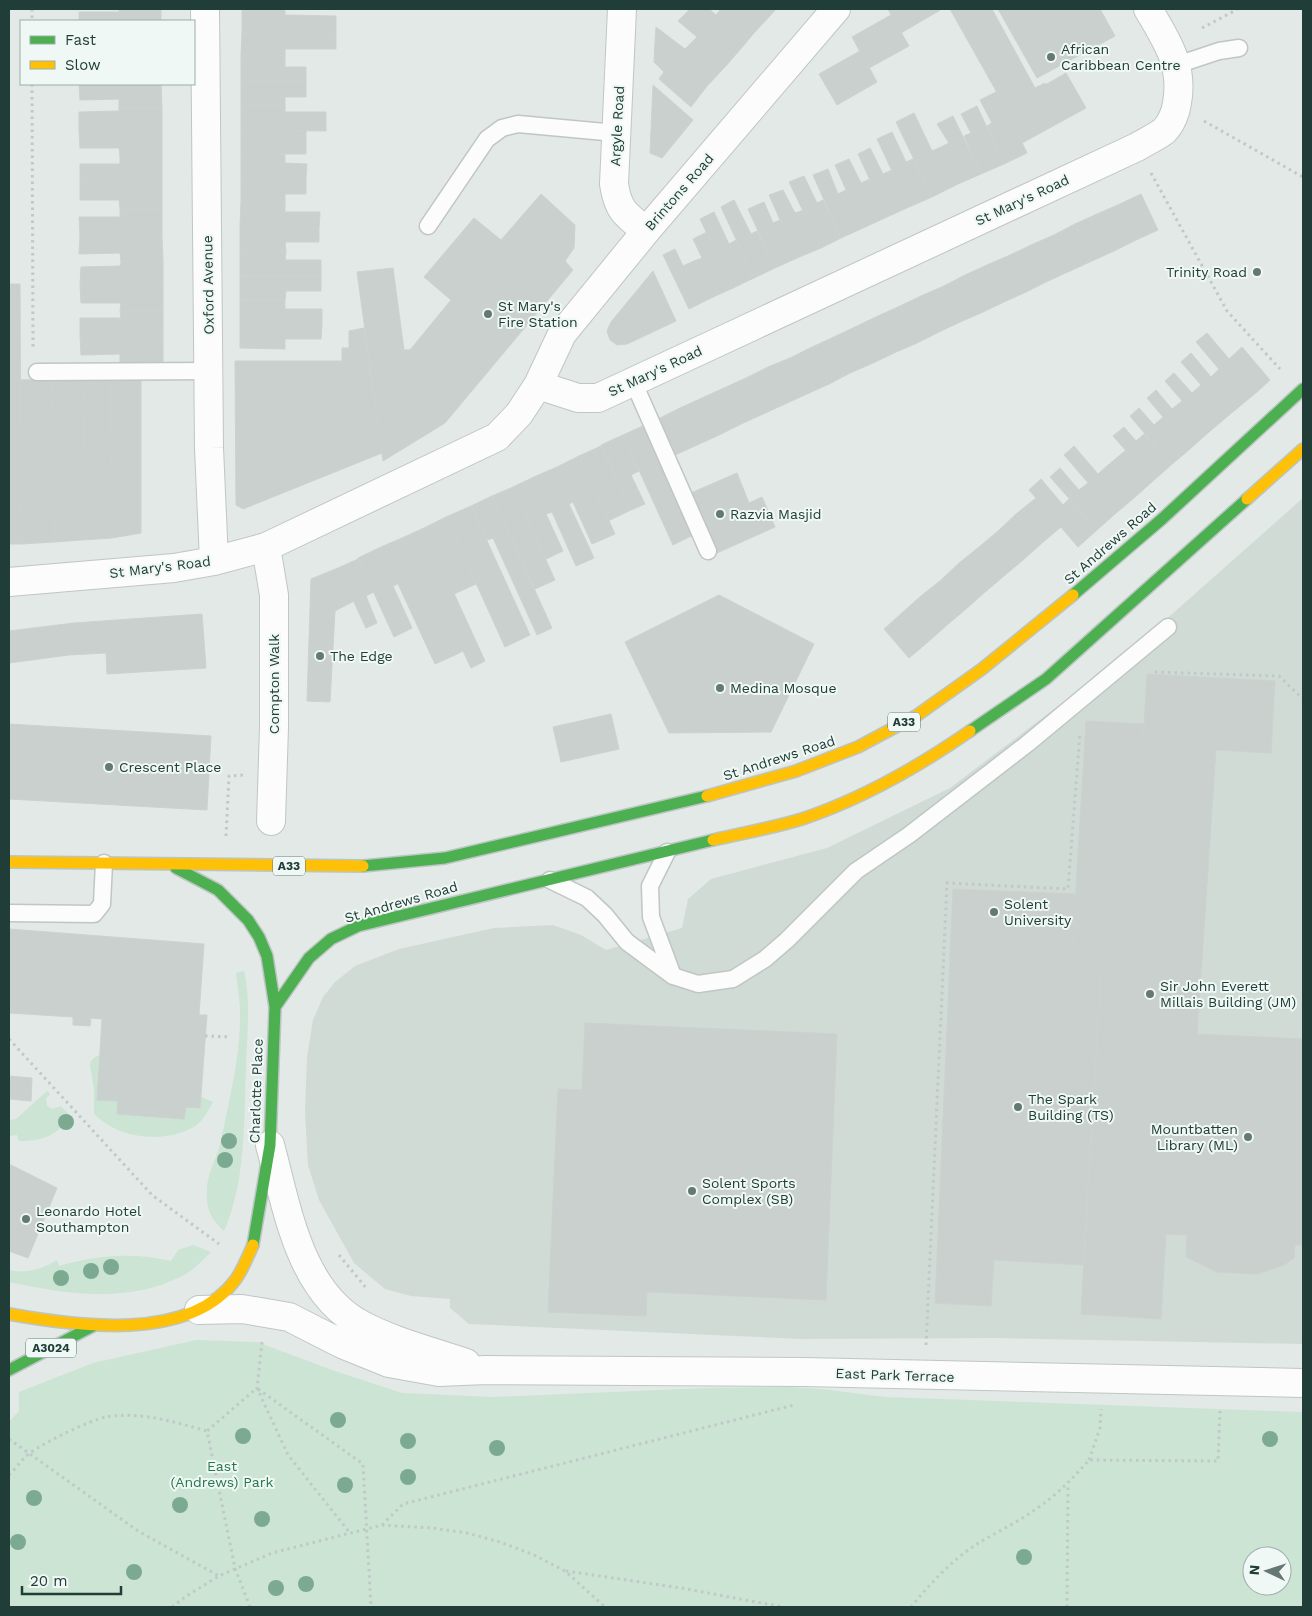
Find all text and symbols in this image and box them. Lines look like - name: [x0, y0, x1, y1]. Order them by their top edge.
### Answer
- legend: [20, 20, 195, 85]
- text: Fast: [65, 31, 97, 49]
- place label: African Caribbean Centre: [1061, 41, 1181, 73]
- marker: African Caribbean Centre: [1045, 51, 1057, 63]
- text: Slow: [65, 56, 101, 74]
- street label: Argyle Road: [607, 85, 627, 167]
- street label: Brintons Road: [641, 150, 717, 234]
- street label: St Mary's Road: [973, 171, 1071, 229]
- street label: Oxford Avenue: [199, 235, 217, 335]
- place label: Trinity Road: [1166, 264, 1247, 280]
- marker: Trinity Road: [1251, 266, 1263, 278]
- place label: St Mary's Fire Station: [498, 298, 578, 330]
- marker: St Mary's Fire Station: [482, 308, 494, 320]
- street label: St Mary's Road: [606, 342, 704, 400]
- street label: St Andrews Road: [1061, 499, 1159, 587]
- place label: Razvia Masjid: [730, 506, 822, 522]
- marker: Razvia Masjid: [714, 508, 726, 520]
- street label: St Mary's Road: [109, 553, 211, 581]
- street label: Compton Walk: [266, 634, 282, 734]
- place label: The Edge: [330, 648, 393, 664]
- marker: The Edge: [314, 650, 326, 662]
- place label: Medina Mosque: [730, 680, 837, 696]
- marker: Medina Mosque: [714, 682, 726, 694]
- road number: A33: [888, 712, 920, 732]
- street label: St Andrews Road: [721, 732, 837, 784]
- place label: Crescent Place: [119, 759, 221, 775]
- marker: Crescent Place: [103, 761, 115, 773]
- road number: A33: [273, 856, 305, 876]
- street label: St Andrews Road: [343, 878, 459, 926]
- place label: Solent University: [1004, 896, 1072, 928]
- marker: Solent University: [988, 906, 1000, 918]
- place label: Sir John Everett Millais Building (JM): [1160, 978, 1296, 1010]
- marker: Sir John Everett Millais Building (JM): [1144, 988, 1156, 1000]
- street label: Charlotte Place: [246, 1038, 266, 1144]
- place label: The Spark Building (TS): [1028, 1091, 1114, 1123]
- marker: The Spark Building (TS): [1012, 1101, 1024, 1113]
- place label: Mountbatten Library (ML): [1151, 1121, 1238, 1153]
- marker: Mountbatten Library (ML): [1242, 1131, 1254, 1143]
- place label: Solent Sports Complex (SB): [702, 1175, 796, 1207]
- marker: Solent Sports Complex (SB): [686, 1185, 698, 1197]
- place label: Leonardo Hotel Southampton: [36, 1203, 142, 1235]
- marker: Leonardo Hotel Southampton: [20, 1213, 32, 1225]
- road number: A3024: [26, 1339, 76, 1358]
- street label: East Park Terrace: [835, 1365, 955, 1385]
- park label: East (Andrews) Park: [171, 1458, 273, 1490]
- north arrow: [1242, 1546, 1292, 1596]
- scale bar: [22, 1564, 121, 1596]
- text: N: [1246, 1564, 1262, 1576]
- text: 20 m: [30, 1572, 68, 1590]

